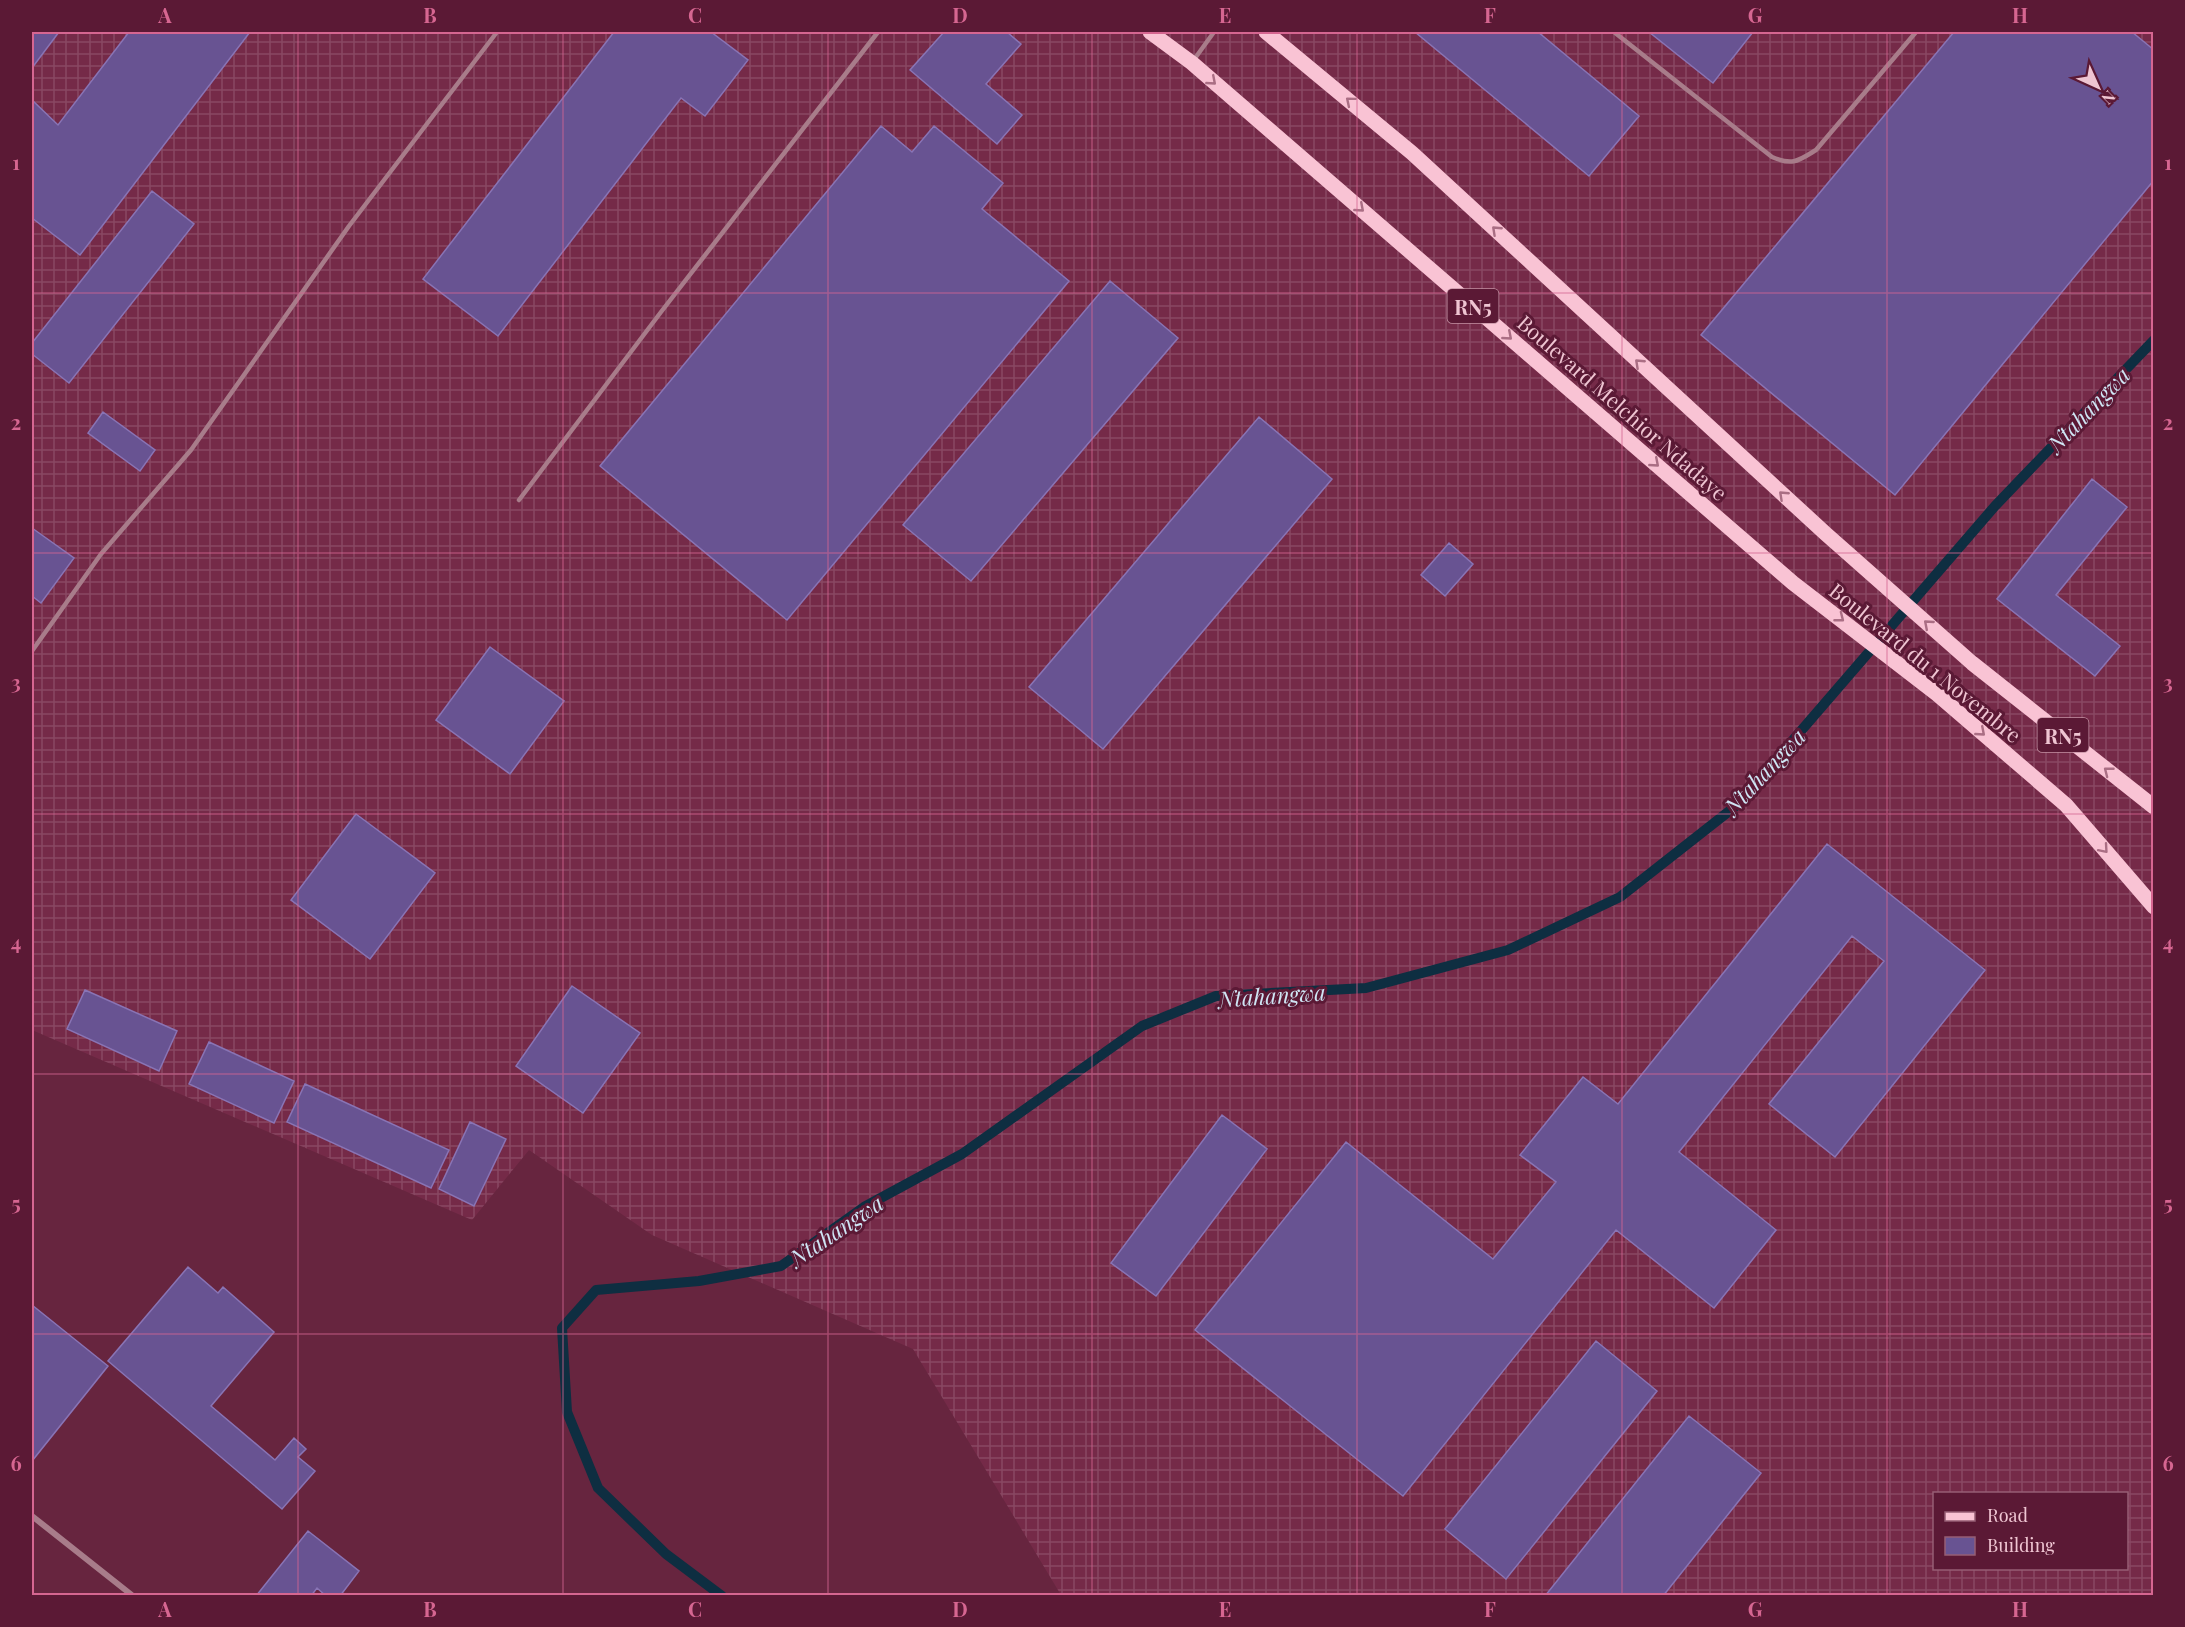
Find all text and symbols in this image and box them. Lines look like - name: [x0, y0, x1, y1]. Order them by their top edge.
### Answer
- text: A: [157, 1, 172, 28]
- text: B: [423, 1, 437, 28]
- text: C: [688, 1, 702, 28]
- text: D: [952, 1, 968, 28]
- text: E: [1219, 1, 1231, 28]
- text: F: [1484, 1, 1496, 28]
- text: G: [1748, 1, 1763, 28]
- text: H: [2012, 1, 2028, 28]
- north arrow: [2068, 57, 2128, 117]
- one-way arrow: [1205, 74, 1216, 85]
- text: N: [2097, 86, 2120, 110]
- one-way arrow: [1346, 98, 1357, 109]
- text: 1: [12, 148, 20, 175]
- text: 1: [2164, 148, 2172, 175]
- one-way arrow: [1353, 201, 1364, 212]
- one-way arrow: [1492, 227, 1503, 238]
- road number: RN5: [1448, 289, 1498, 323]
- street label: Boulevard Melchior Ndadaye: [1512, 308, 1734, 506]
- one-way arrow: [1501, 329, 1511, 340]
- one-way arrow: [1636, 359, 1646, 370]
- water label: Ntahangwa: [2038, 360, 2136, 460]
- text: 2: [11, 408, 21, 435]
- text: 2: [2163, 408, 2173, 435]
- one-way arrow: [1648, 456, 1659, 467]
- one-way arrow: [1779, 491, 1789, 502]
- street label: Boulevard du 1 Novembre: [1824, 576, 2028, 748]
- one-way arrow: [1833, 611, 1844, 622]
- one-way arrow: [1924, 621, 1935, 632]
- text: 3: [11, 668, 21, 695]
- text: 3: [2163, 668, 2173, 695]
- road number: RN5: [2038, 718, 2088, 752]
- water label: Ntahangwa: [1715, 721, 1812, 822]
- one-way arrow: [1974, 725, 1985, 736]
- one-way arrow: [2103, 767, 2114, 778]
- one-way arrow: [2097, 842, 2108, 853]
- text: 4: [11, 928, 21, 955]
- text: 4: [2163, 928, 2173, 955]
- water label: Ntahangwa: [1215, 976, 1327, 1014]
- water label: Ntahangwa: [781, 1188, 889, 1274]
- text: 5: [11, 1189, 21, 1216]
- text: 5: [2163, 1189, 2173, 1216]
- text: 6: [10, 1449, 22, 1476]
- text: 6: [2162, 1449, 2174, 1476]
- legend: [1933, 1492, 2128, 1570]
- text: Road: [1987, 1503, 2028, 1527]
- text: Building: [1987, 1533, 2055, 1557]
- text: A: [157, 1595, 172, 1622]
- text: B: [423, 1595, 437, 1622]
- text: C: [688, 1595, 702, 1622]
- text: D: [952, 1595, 968, 1622]
- text: E: [1219, 1595, 1231, 1622]
- text: F: [1484, 1595, 1496, 1622]
- text: G: [1748, 1595, 1763, 1622]
- text: H: [2012, 1595, 2028, 1622]

